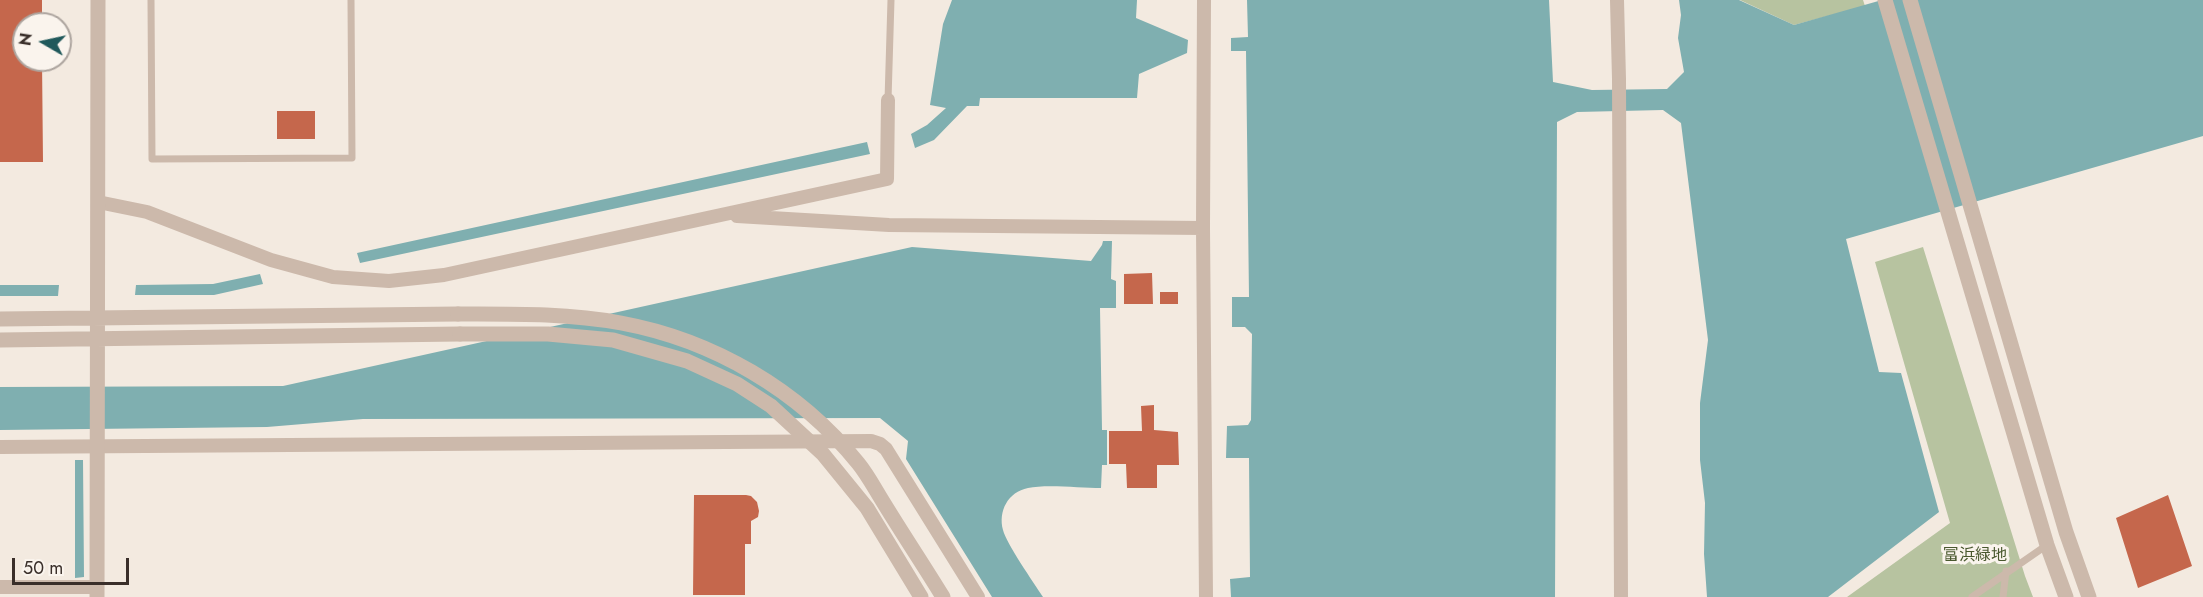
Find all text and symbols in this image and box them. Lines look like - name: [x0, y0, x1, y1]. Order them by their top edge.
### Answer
- north arrow: [12, 12, 72, 72]
- text: N: [13, 31, 38, 47]
- scale bar: [15, 546, 132, 584]
- park label: 富浜緑地: [1943, 546, 2007, 566]
- text: 50 m: [23, 555, 63, 581]

